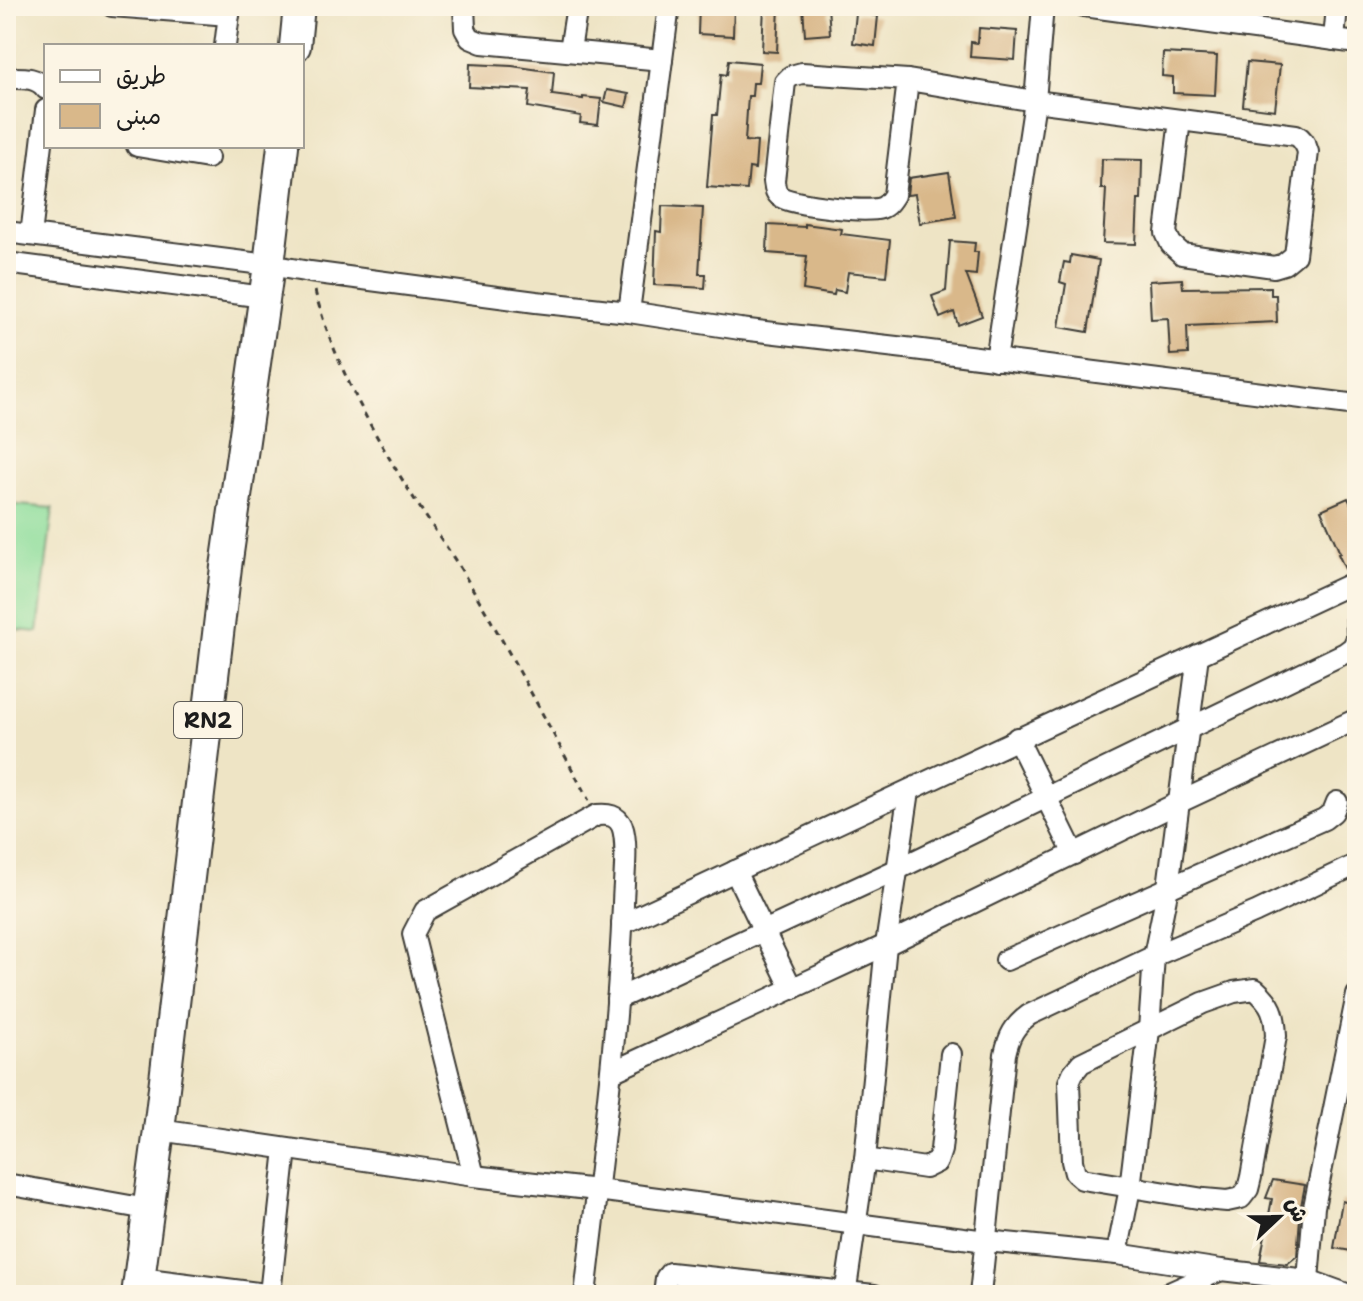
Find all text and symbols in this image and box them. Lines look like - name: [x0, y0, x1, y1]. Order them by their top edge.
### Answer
- legend: [44, 44, 304, 148]
- text: طريق: [116, 60, 166, 92]
- text: مبنى: [116, 100, 161, 132]
- road number: RN2: [174, 702, 242, 738]
- north arrow: [1239, 1177, 1319, 1257]
- text: ش: [1279, 1193, 1315, 1226]

